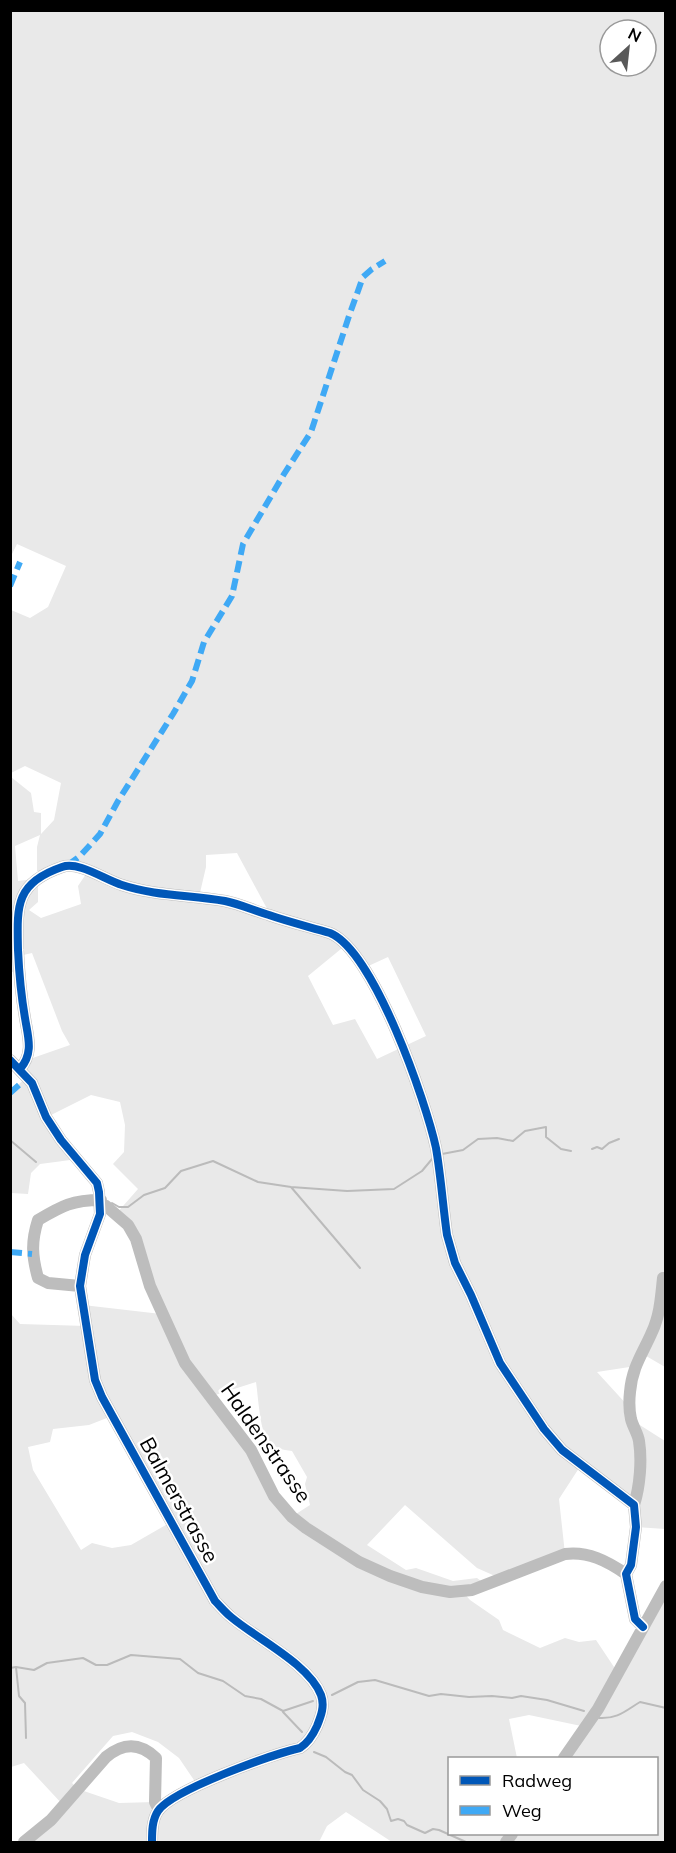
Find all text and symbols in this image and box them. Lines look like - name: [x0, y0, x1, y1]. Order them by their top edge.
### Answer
- north arrow: [598, 18, 658, 78]
- text: N: [625, 23, 645, 46]
- street label: Haldenstrasse: [216, 1378, 318, 1507]
- street label: Balmerstrasse: [135, 1432, 225, 1567]
- legend: [448, 1757, 658, 1835]
- text: Radweg: [502, 1769, 572, 1792]
- text: Weg: [502, 1799, 542, 1822]

